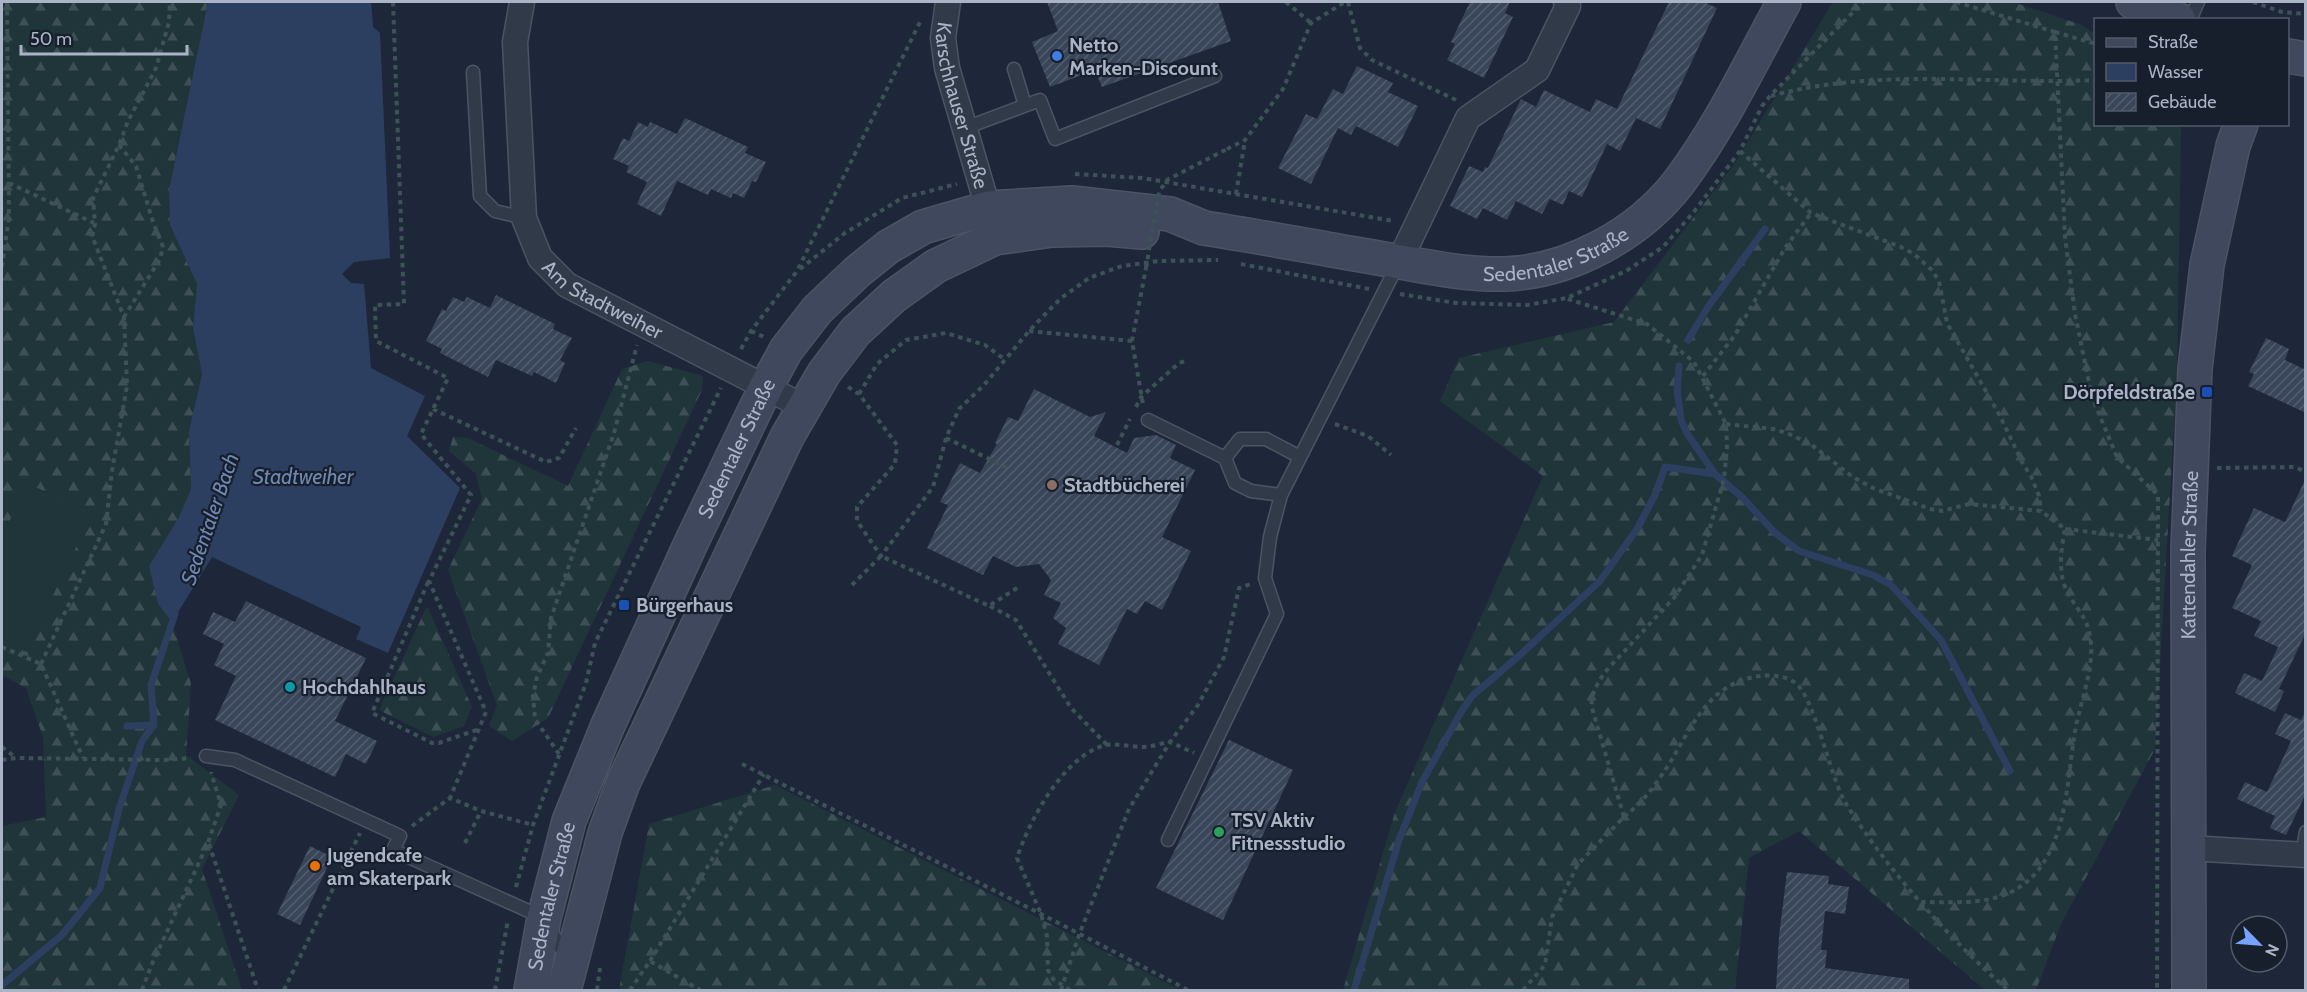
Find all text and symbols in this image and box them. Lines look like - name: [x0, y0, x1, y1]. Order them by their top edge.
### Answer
- scale bar: [21, 18, 188, 56]
- legend: [2094, 18, 2289, 126]
- street label: Karschhauser Straße: [930, 20, 994, 191]
- text: 50 m: [30, 28, 72, 50]
- text: Straße: [2148, 31, 2198, 53]
- place label: Netto Marken-Discount: [1069, 33, 1218, 80]
- marker: Netto Marken-Discount: [1050, 49, 1064, 63]
- text: Wasser: [2148, 61, 2203, 83]
- text: Gebäude: [2148, 91, 2217, 113]
- street label: Sedentaler Straße: [1482, 222, 1633, 286]
- street label: Am Stadtweiher: [537, 255, 667, 345]
- street label: Sedentaler Straße: [693, 374, 780, 522]
- place label: Dörpfeldstraße: [2063, 380, 2195, 404]
- marker: Dörpfeldstraße: [2200, 385, 2214, 399]
- water label: Sedentaler Bach: [175, 450, 244, 588]
- water label: Stadtweiher: [253, 464, 355, 489]
- street label: Kattendahler Straße: [2176, 470, 2203, 639]
- place label: Stadtbücherei: [1064, 473, 1185, 497]
- marker: Stadtbücherei: [1045, 478, 1059, 492]
- place label: Bürgerhaus: [636, 593, 733, 617]
- marker: Bürgerhaus: [617, 598, 631, 612]
- place label: Hochdahlhaus: [302, 675, 426, 699]
- marker: Hochdahlhaus: [283, 680, 297, 694]
- place label: TSV Aktiv Fitnessstudio: [1231, 808, 1345, 855]
- street label: Sedentaler Straße: [523, 819, 580, 972]
- marker: TSV Aktiv Fitnessstudio: [1212, 825, 1226, 839]
- place label: Jugendcafe am Skaterpark: [326, 843, 451, 890]
- marker: Jugendcafe am Skaterpark: [308, 859, 322, 873]
- north arrow: [2229, 914, 2289, 974]
- text: N: [2261, 941, 2283, 959]

